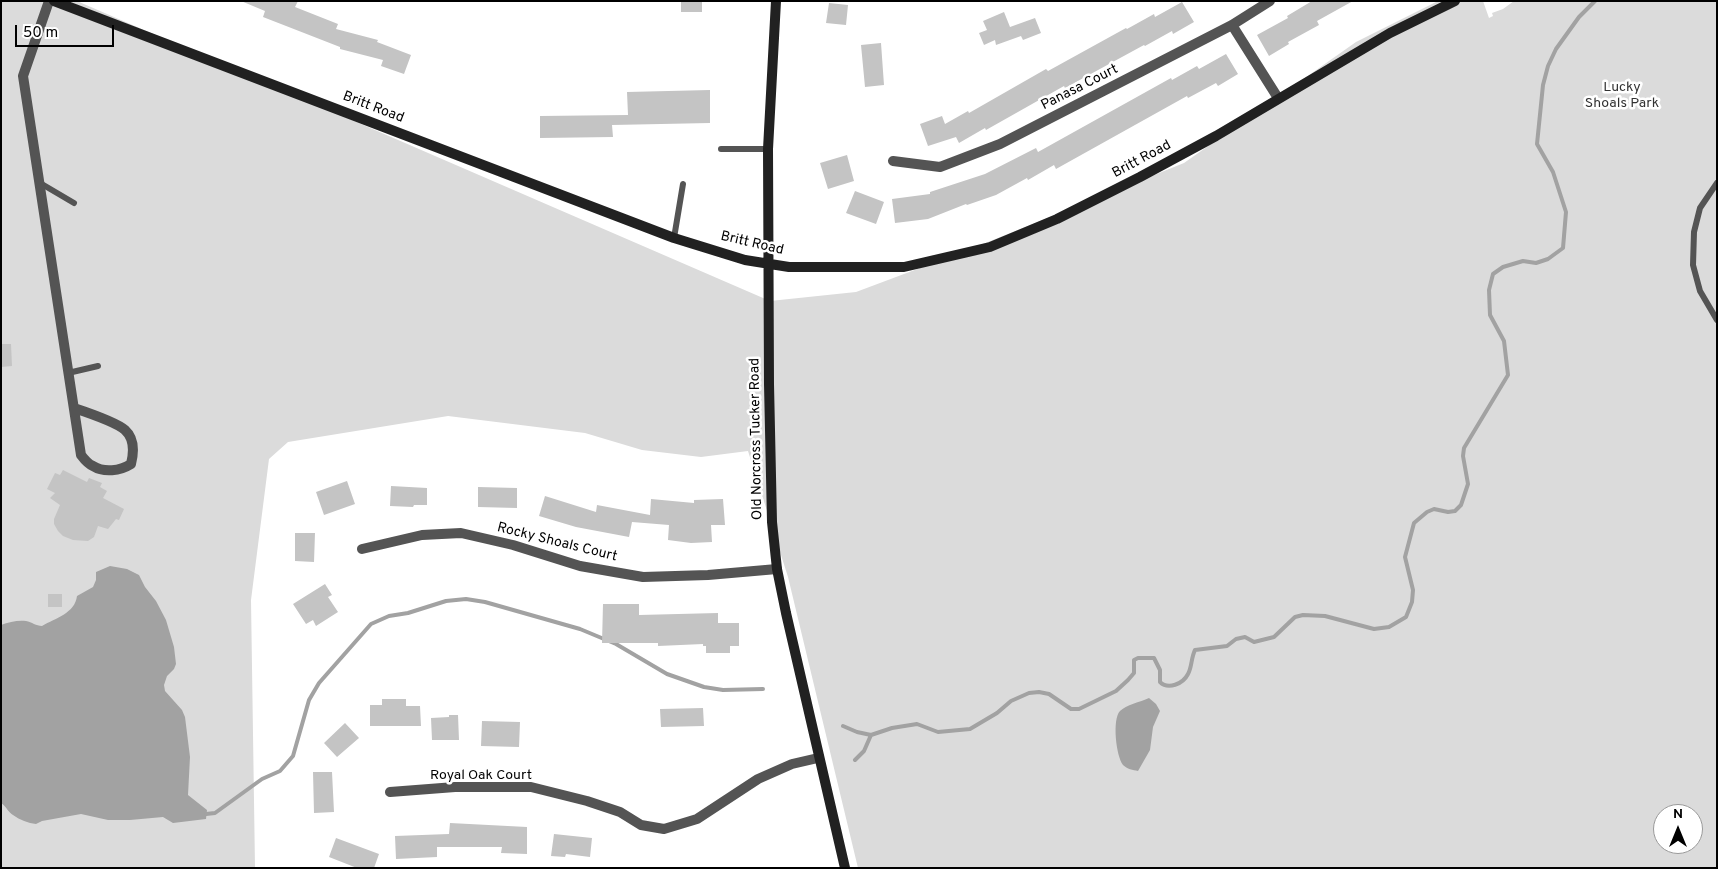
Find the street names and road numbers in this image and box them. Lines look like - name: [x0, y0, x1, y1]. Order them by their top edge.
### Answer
- street label: Panasa Court: [1039, 61, 1121, 115]
- street label: Britt Road: [340, 89, 406, 127]
- street label: Britt Road: [1110, 138, 1174, 182]
- street label: Britt Road: [719, 229, 785, 259]
- street label: Old Norcross Tucker Road: [747, 358, 767, 520]
- street label: Rocky Shoals Court: [495, 520, 619, 566]
- street label: Royal Oak Court: [430, 768, 532, 784]

